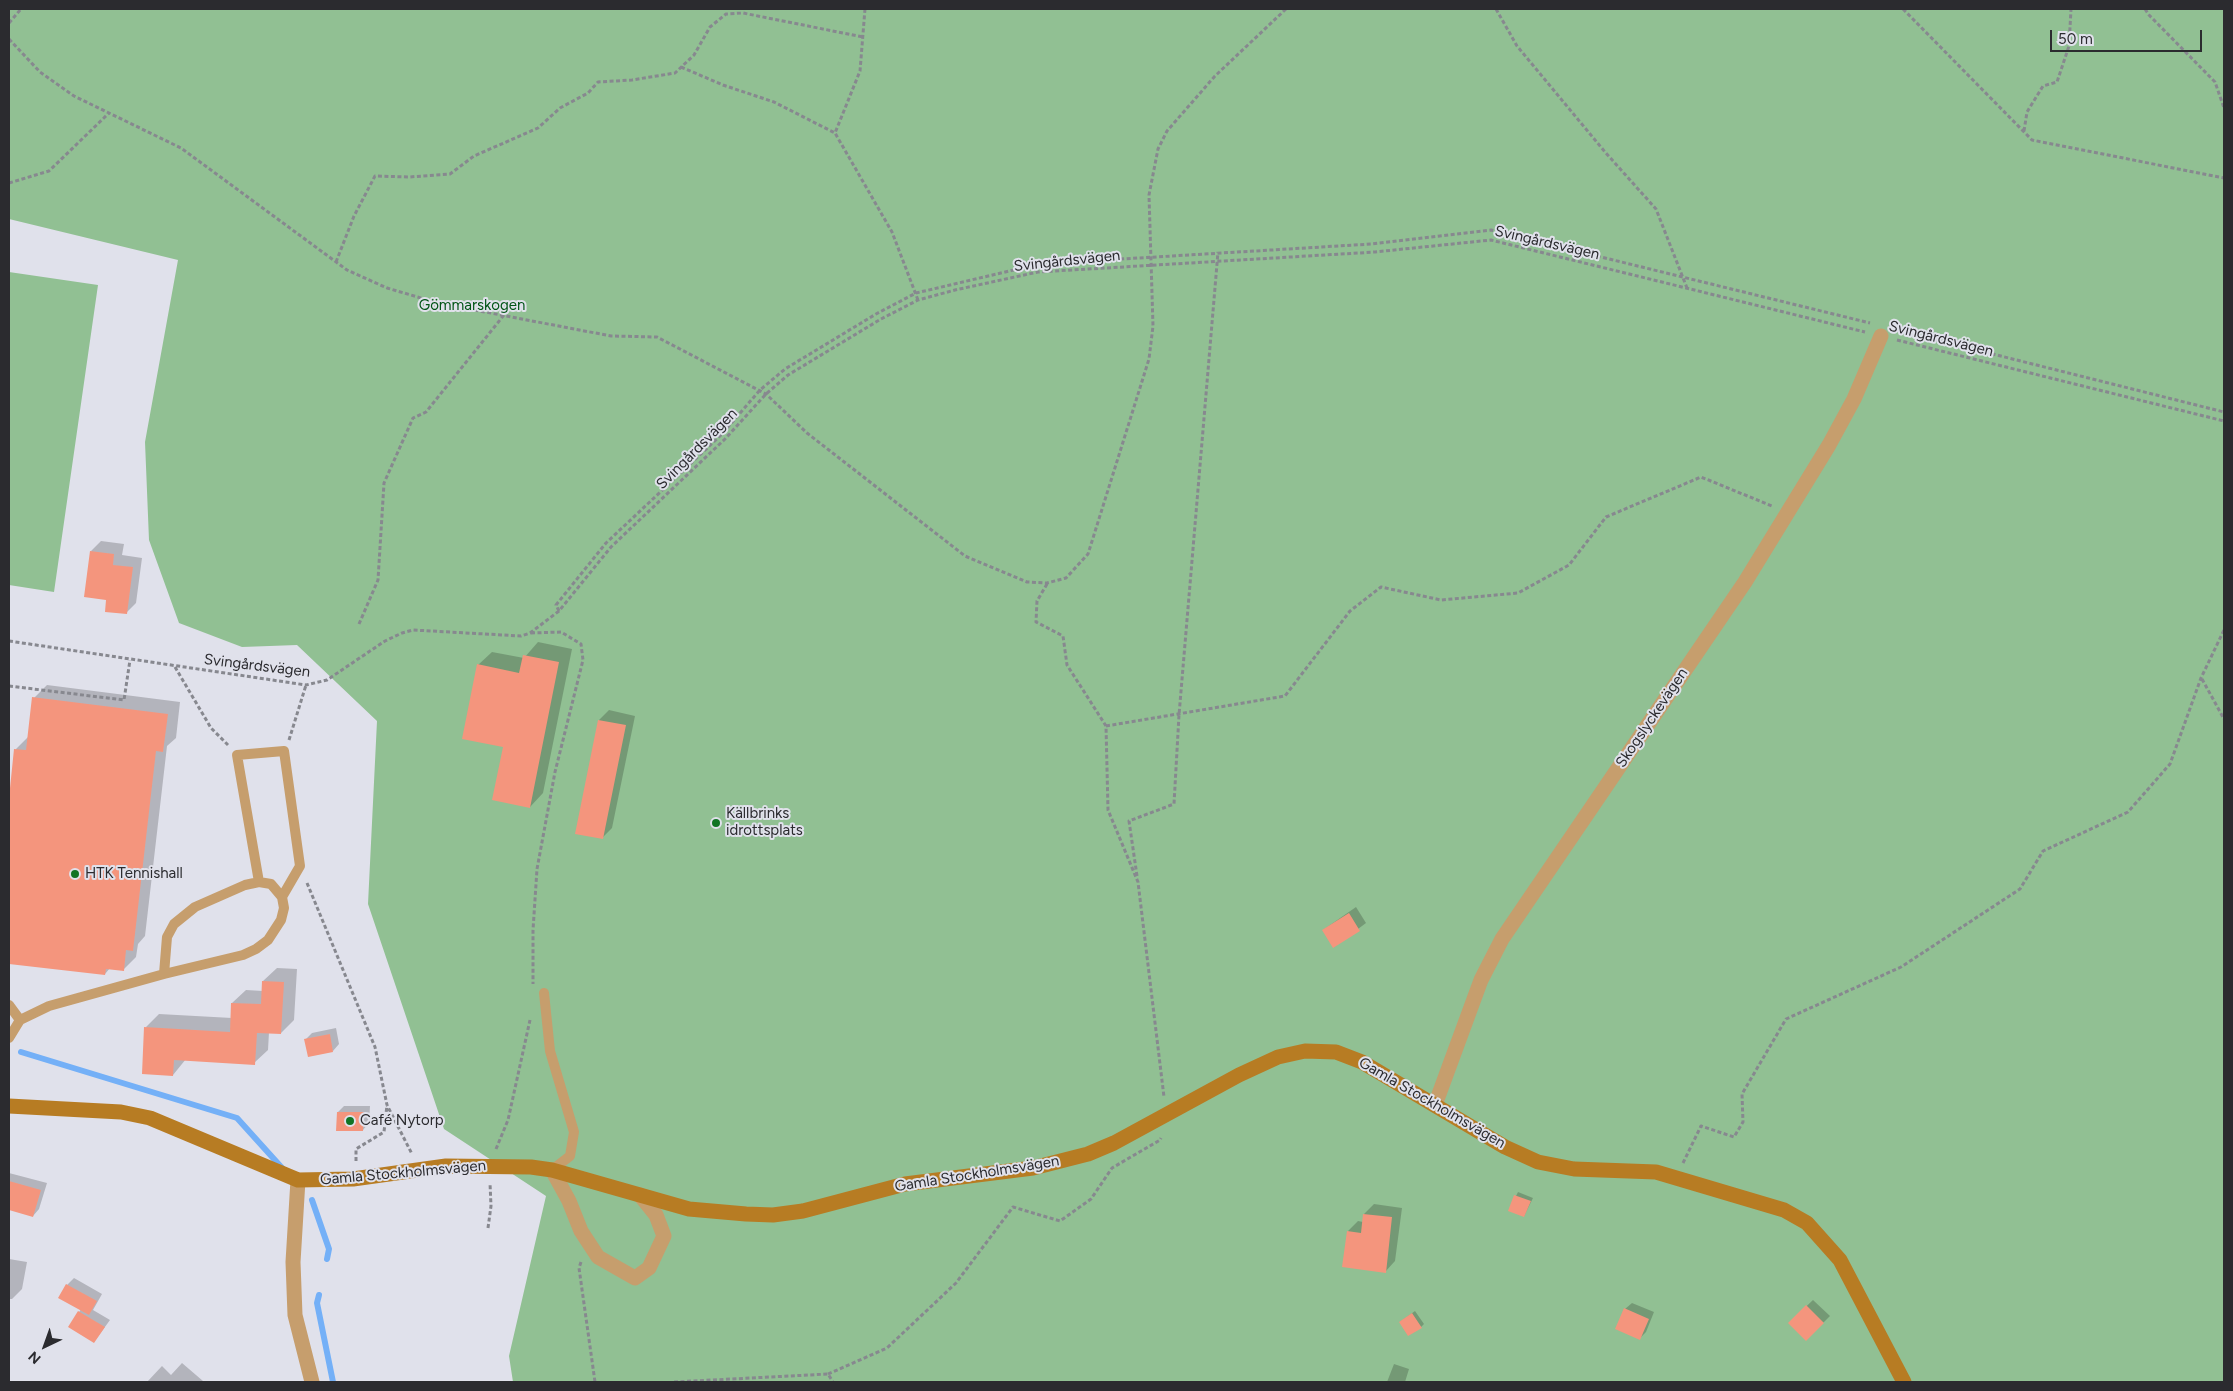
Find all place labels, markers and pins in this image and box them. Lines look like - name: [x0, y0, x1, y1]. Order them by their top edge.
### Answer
- place label: Källbrinks idrottsplats: [726, 805, 803, 840]
- marker: Källbrinks idrottsplats: [710, 817, 722, 829]
- place label: HTK Tennishall: [85, 865, 183, 883]
- marker: HTK Tennishall: [69, 868, 81, 880]
- place label: Café Nytorp: [360, 1112, 444, 1130]
- marker: Café Nytorp: [344, 1115, 356, 1127]

